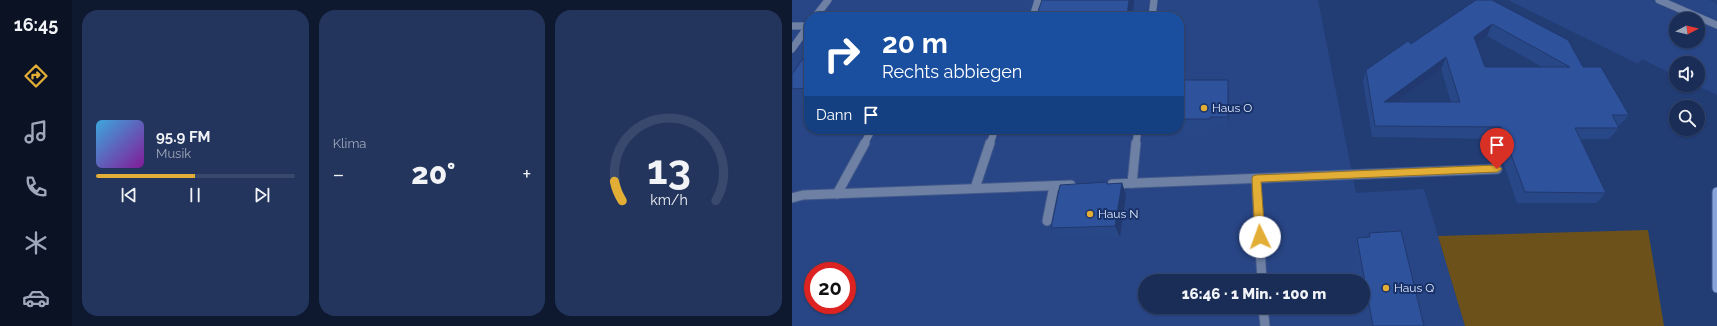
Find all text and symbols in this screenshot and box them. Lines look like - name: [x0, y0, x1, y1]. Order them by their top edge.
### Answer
- north arrow: [1669, 12, 1705, 48]
- map controls: [1669, 12, 1705, 136]
- text: 16:45: [14, 14, 58, 35]
- text: 20 m: [882, 27, 948, 60]
- icon: right: [816, 28, 868, 80]
- button: sound: [1669, 56, 1705, 92]
- text: Rechts abbiegen: [882, 61, 1022, 82]
- icon: directions: [22, 62, 50, 90]
- button: search: [1669, 100, 1705, 136]
- place label: Haus O: [1212, 101, 1252, 115]
- marker: Haus O: [1199, 103, 1209, 113]
- icon: arrive: [860, 104, 882, 126]
- text: Dann: [816, 106, 852, 124]
- icon: music: [22, 118, 50, 146]
- text: 95.9 FM: [156, 128, 211, 146]
- pin: [1480, 128, 1514, 169]
- icon: arrive: [1486, 134, 1508, 156]
- text: Klima: [333, 136, 366, 151]
- text: 13: [647, 145, 691, 194]
- text: Musik: [156, 146, 191, 161]
- text: 20°: [411, 156, 455, 191]
- text: −: [333, 161, 345, 187]
- text: +: [522, 161, 531, 187]
- icon: phone: [22, 173, 50, 201]
- icon: previous: [118, 184, 140, 206]
- icon: pause: [184, 184, 206, 206]
- icon: next: [251, 184, 273, 206]
- text: km/h: [650, 192, 687, 208]
- place label: Haus N: [1098, 207, 1139, 221]
- marker: Haus N: [1085, 209, 1095, 219]
- position arrow: [1239, 216, 1281, 258]
- icon: climate: [22, 229, 50, 257]
- speed limit sign: 20: [804, 262, 856, 314]
- place label: Haus Q: [1394, 281, 1434, 295]
- marker: Haus Q: [1381, 283, 1391, 293]
- icon: car: [22, 284, 50, 312]
- text: 16:46 · 1 Min. · 100 m: [1182, 285, 1326, 303]

